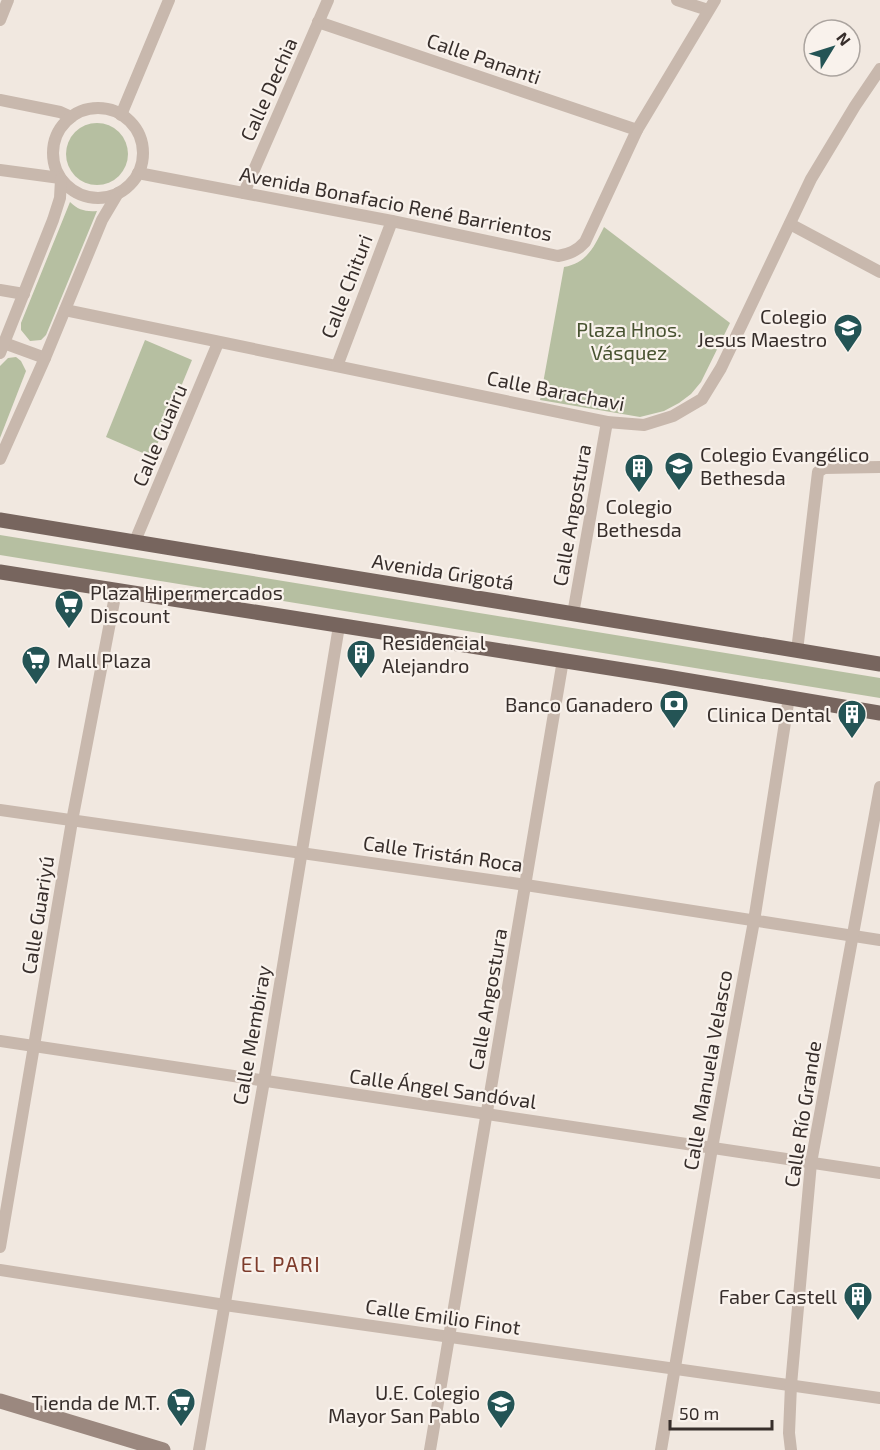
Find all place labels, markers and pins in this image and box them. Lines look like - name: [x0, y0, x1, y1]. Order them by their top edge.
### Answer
- place label: Colegio Jesus Maestro: [697, 304, 827, 351]
- school or university icon: Colegio Jesus Maestro: [832, 312, 864, 354]
- place label: Colegio Evangélico Bethesda: [700, 442, 869, 489]
- school or university icon: Colegio Evangélico Bethesda: [663, 450, 695, 492]
- building icon: Colegio Bethesda: [623, 452, 655, 494]
- place label: Colegio Bethesda: [596, 494, 682, 541]
- place label: Plaza Hipermercados Discount: [90, 580, 283, 627]
- supermarket icon: Plaza Hipermercados Discount: [53, 588, 85, 630]
- place label: Residencial Alejandro: [382, 630, 486, 677]
- building icon: Residencial Alejandro: [345, 638, 377, 680]
- supermarket icon: Mall Plaza: [20, 644, 52, 686]
- place label: Mall Plaza: [57, 648, 151, 672]
- bank icon: Banco Ganadero: [658, 688, 690, 730]
- place label: Banco Ganadero: [505, 692, 653, 716]
- building icon: Clinica Dental: [836, 698, 868, 740]
- place label: Clinica Dental: [707, 702, 831, 726]
- building icon: Faber Castell: [842, 1280, 874, 1322]
- place label: Faber Castell: [719, 1284, 837, 1308]
- place label: U.E. Colegio Mayor San Pablo: [328, 1380, 480, 1427]
- supermarket icon: Tienda de M.T.: [165, 1386, 197, 1428]
- school or university icon: U.E. Colegio Mayor San Pablo: [485, 1388, 517, 1430]
- place label: Tienda de M.T.: [31, 1390, 160, 1414]

